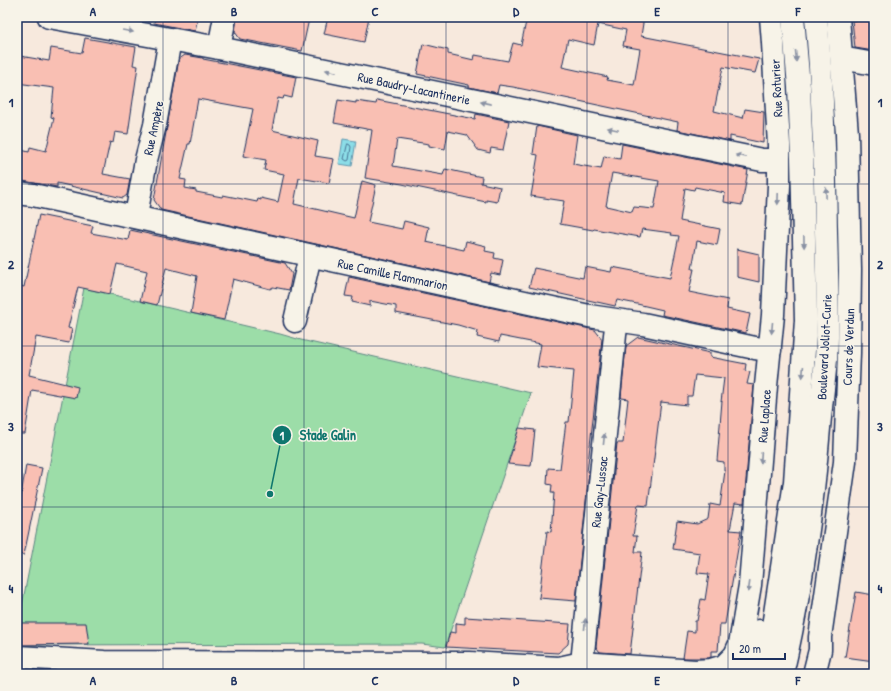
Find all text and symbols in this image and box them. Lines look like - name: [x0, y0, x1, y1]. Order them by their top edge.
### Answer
- text: A: [90, 2, 97, 20]
- text: B: [231, 2, 238, 20]
- text: C: [371, 2, 379, 20]
- text: D: [513, 2, 520, 20]
- text: E: [654, 2, 660, 20]
- text: F: [795, 2, 802, 20]
- one-way arrow: [122, 28, 135, 34]
- one-way arrow: [793, 50, 800, 62]
- street label: Rue Roturier: [765, 58, 787, 118]
- street label: Rue Baudry-Lacantinerie: [356, 67, 472, 109]
- one-way arrow: [325, 68, 337, 74]
- text: 1: [9, 93, 14, 111]
- text: 1: [878, 93, 883, 111]
- street label: Rue Ampère: [138, 99, 168, 157]
- one-way arrow: [480, 100, 492, 106]
- one-way arrow: [607, 126, 620, 132]
- one-way arrow: [735, 152, 747, 158]
- one-way arrow: [823, 186, 829, 199]
- one-way arrow: [775, 193, 781, 206]
- one-way arrow: [801, 236, 807, 249]
- street label: Rue Camille Flammarion: [336, 254, 450, 294]
- text: 2: [8, 255, 15, 273]
- text: 2: [877, 255, 884, 273]
- street label: Boulevard Joliot-Curie: [812, 294, 836, 400]
- street label: Cours de Verdun: [838, 308, 858, 386]
- one-way arrow: [769, 322, 775, 334]
- one-way arrow: [800, 366, 807, 378]
- street label: Rue Laplace: [753, 389, 775, 443]
- text: 3: [8, 417, 14, 435]
- text: 3: [877, 417, 883, 435]
- callout: Stade Galin: [272, 422, 364, 448]
- text: Stade Galin: [300, 425, 356, 444]
- text: 1: [280, 427, 285, 444]
- one-way arrow: [601, 433, 607, 445]
- one-way arrow: [757, 452, 764, 464]
- street label: Rue Gay-Lussac: [586, 455, 612, 529]
- text: 4: [9, 579, 14, 597]
- text: 4: [878, 579, 883, 597]
- one-way arrow: [746, 581, 752, 593]
- one-way arrow: [582, 618, 588, 630]
- scale bar: [733, 635, 785, 661]
- text: 20 m: [739, 640, 761, 657]
- text: A: [90, 671, 97, 689]
- text: B: [231, 671, 238, 689]
- text: C: [371, 671, 379, 689]
- text: D: [513, 671, 520, 689]
- text: E: [654, 671, 660, 689]
- text: F: [795, 671, 802, 689]

